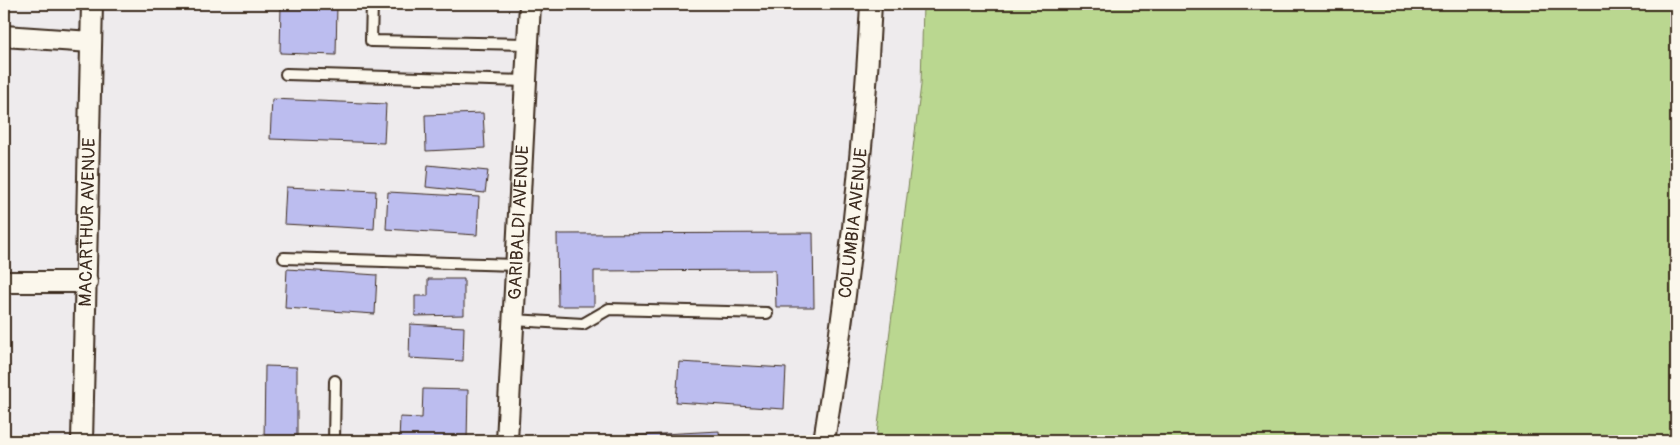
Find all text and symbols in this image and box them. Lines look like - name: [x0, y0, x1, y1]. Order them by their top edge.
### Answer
- street label: MACARTHUR AVENUE: [74, 137, 100, 307]
- street label: GARIBALDI AVENUE: [503, 144, 534, 300]
- street label: COLUMBIA AVENUE: [833, 147, 872, 299]

